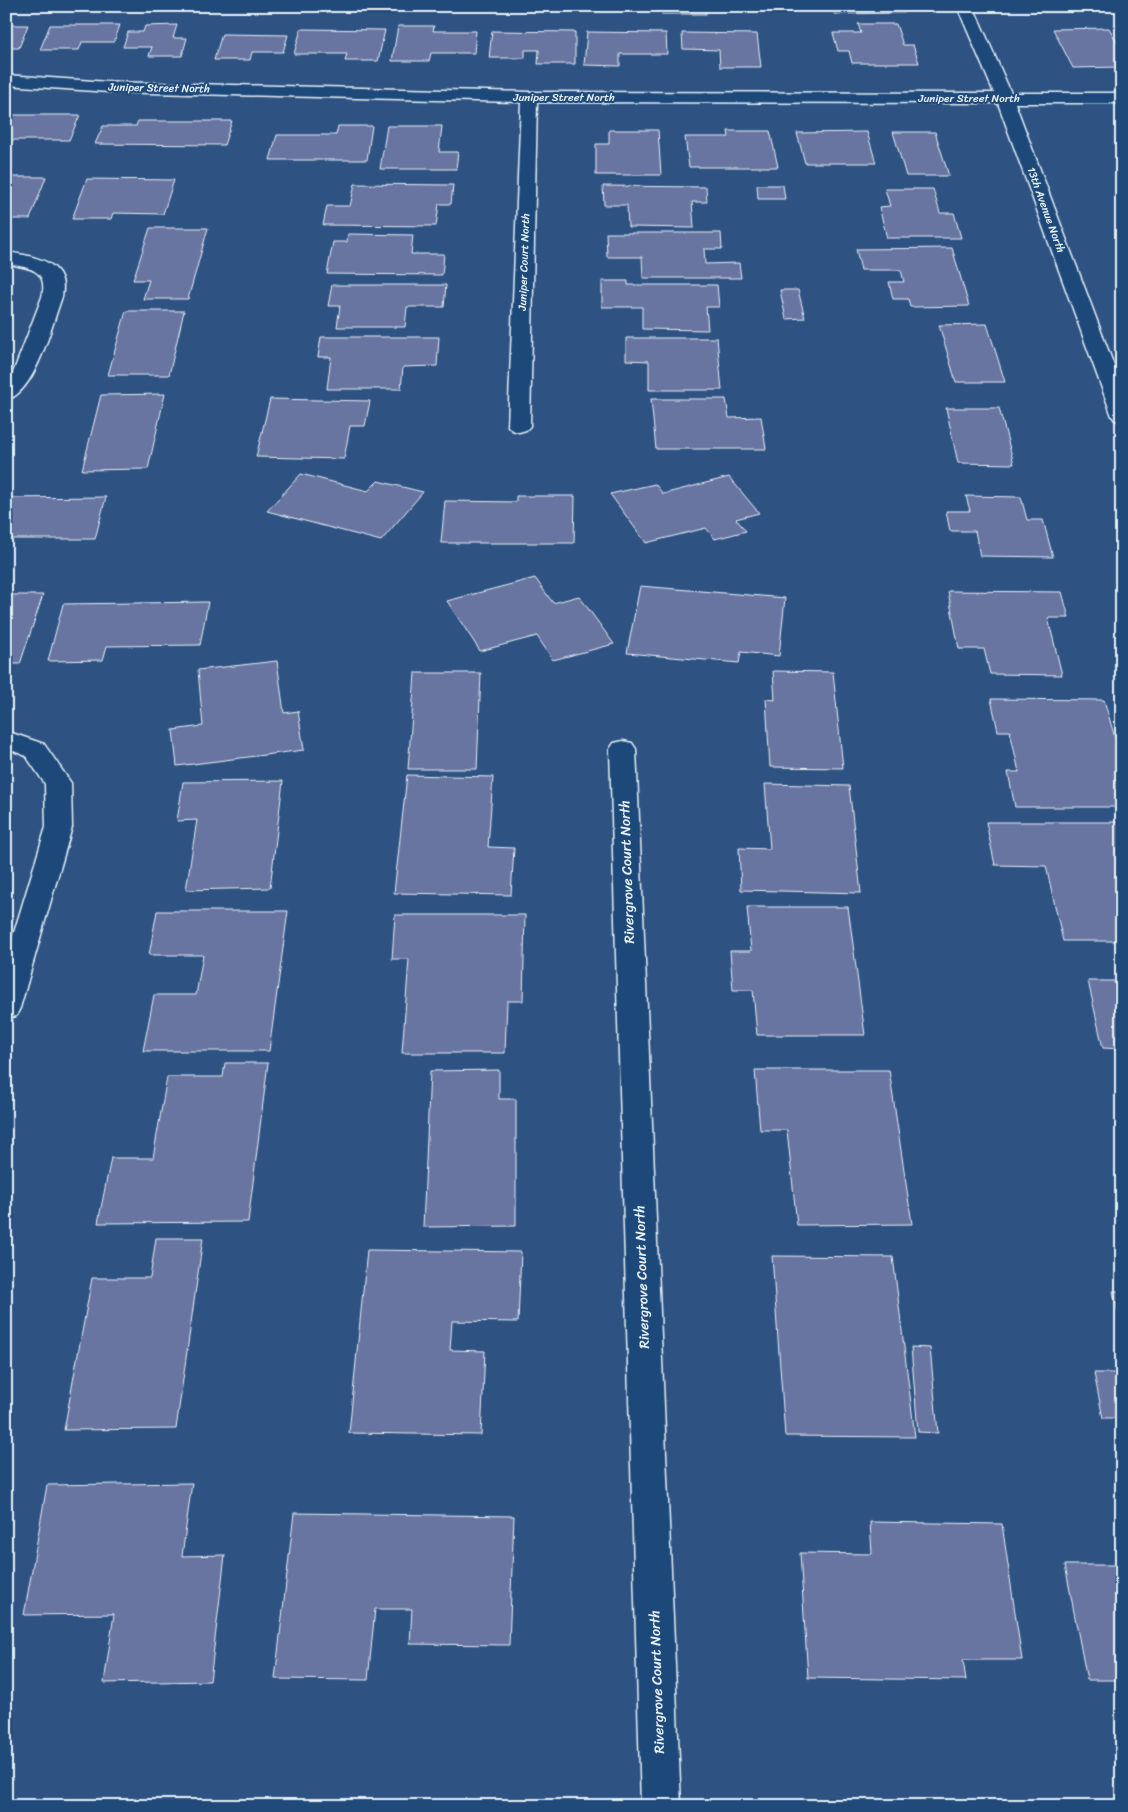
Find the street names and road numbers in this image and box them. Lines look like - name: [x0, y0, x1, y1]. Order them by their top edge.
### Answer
- street label: Juniper Street North: [107, 78, 210, 98]
- street label: Juniper Street North: [512, 88, 615, 107]
- street label: Juniper Street North: [917, 89, 1020, 108]
- street label: 13th Avenue North: [1022, 164, 1070, 256]
- street label: Juniper Court North: [513, 213, 535, 312]
- street label: Rivergrove Court North: [612, 800, 642, 944]
- street label: Rivergrove Court North: [627, 1205, 657, 1349]
- street label: Rivergrove Court North: [642, 1610, 672, 1754]

